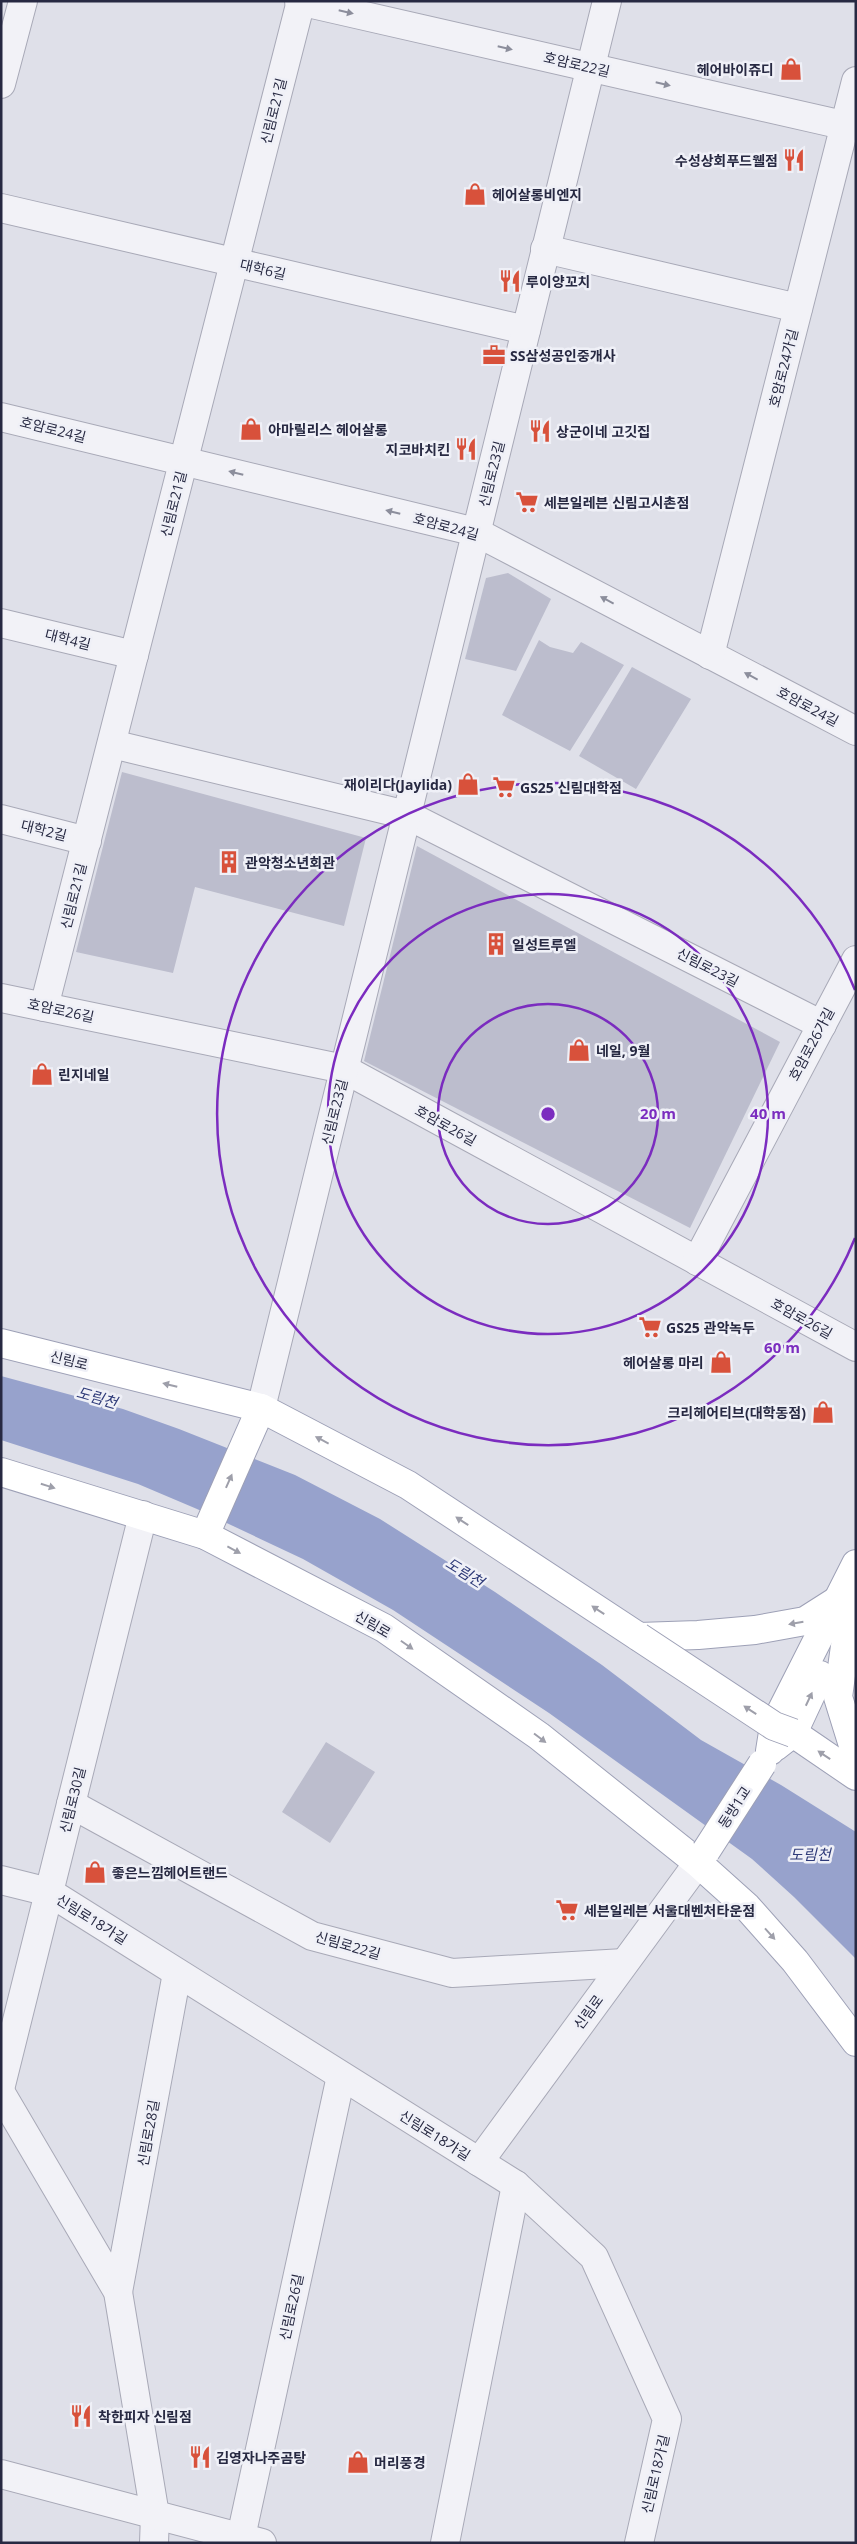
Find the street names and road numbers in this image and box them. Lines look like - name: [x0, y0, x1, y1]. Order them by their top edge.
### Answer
- street label: 호암로22길: [542, 47, 612, 81]
- street label: 신림로21길: [256, 76, 290, 146]
- street label: 대학6길: [238, 254, 288, 284]
- street label: 호암로24가길: [764, 327, 802, 409]
- street label: 호암로24길: [18, 412, 88, 446]
- street label: 신림로23길: [474, 439, 508, 509]
- street label: 신림로21길: [156, 469, 190, 539]
- street label: 호암로24길: [411, 508, 481, 544]
- street label: 대학4길: [43, 624, 93, 654]
- street label: 호암로24길: [774, 682, 842, 730]
- street label: 대학2길: [19, 815, 69, 845]
- street label: 신림로21길: [56, 861, 90, 931]
- street label: 신림로23길: [674, 943, 742, 991]
- street label: 호암로26길: [26, 994, 96, 1026]
- street label: 호암로26가길: [784, 1004, 838, 1084]
- street label: 신림로23길: [317, 1077, 351, 1147]
- street label: 호암로26길: [412, 1100, 480, 1150]
- street label: 호암로26길: [768, 1293, 836, 1343]
- street label: 신림로: [48, 1346, 90, 1374]
- street label: 신림로: [352, 1606, 395, 1642]
- street label: 신림로30길: [55, 1765, 89, 1835]
- street label: 동방1교: [713, 1782, 755, 1832]
- street label: 신림로18가길: [53, 1890, 131, 1948]
- street label: 신림로22길: [313, 1927, 383, 1963]
- street label: 신림로: [569, 1991, 607, 2033]
- street label: 신림로28길: [133, 2098, 163, 2168]
- street label: 신림로18가길: [396, 2106, 474, 2164]
- street label: 신림로26길: [275, 2272, 307, 2342]
- street label: 신림로18가길: [637, 2433, 673, 2515]

